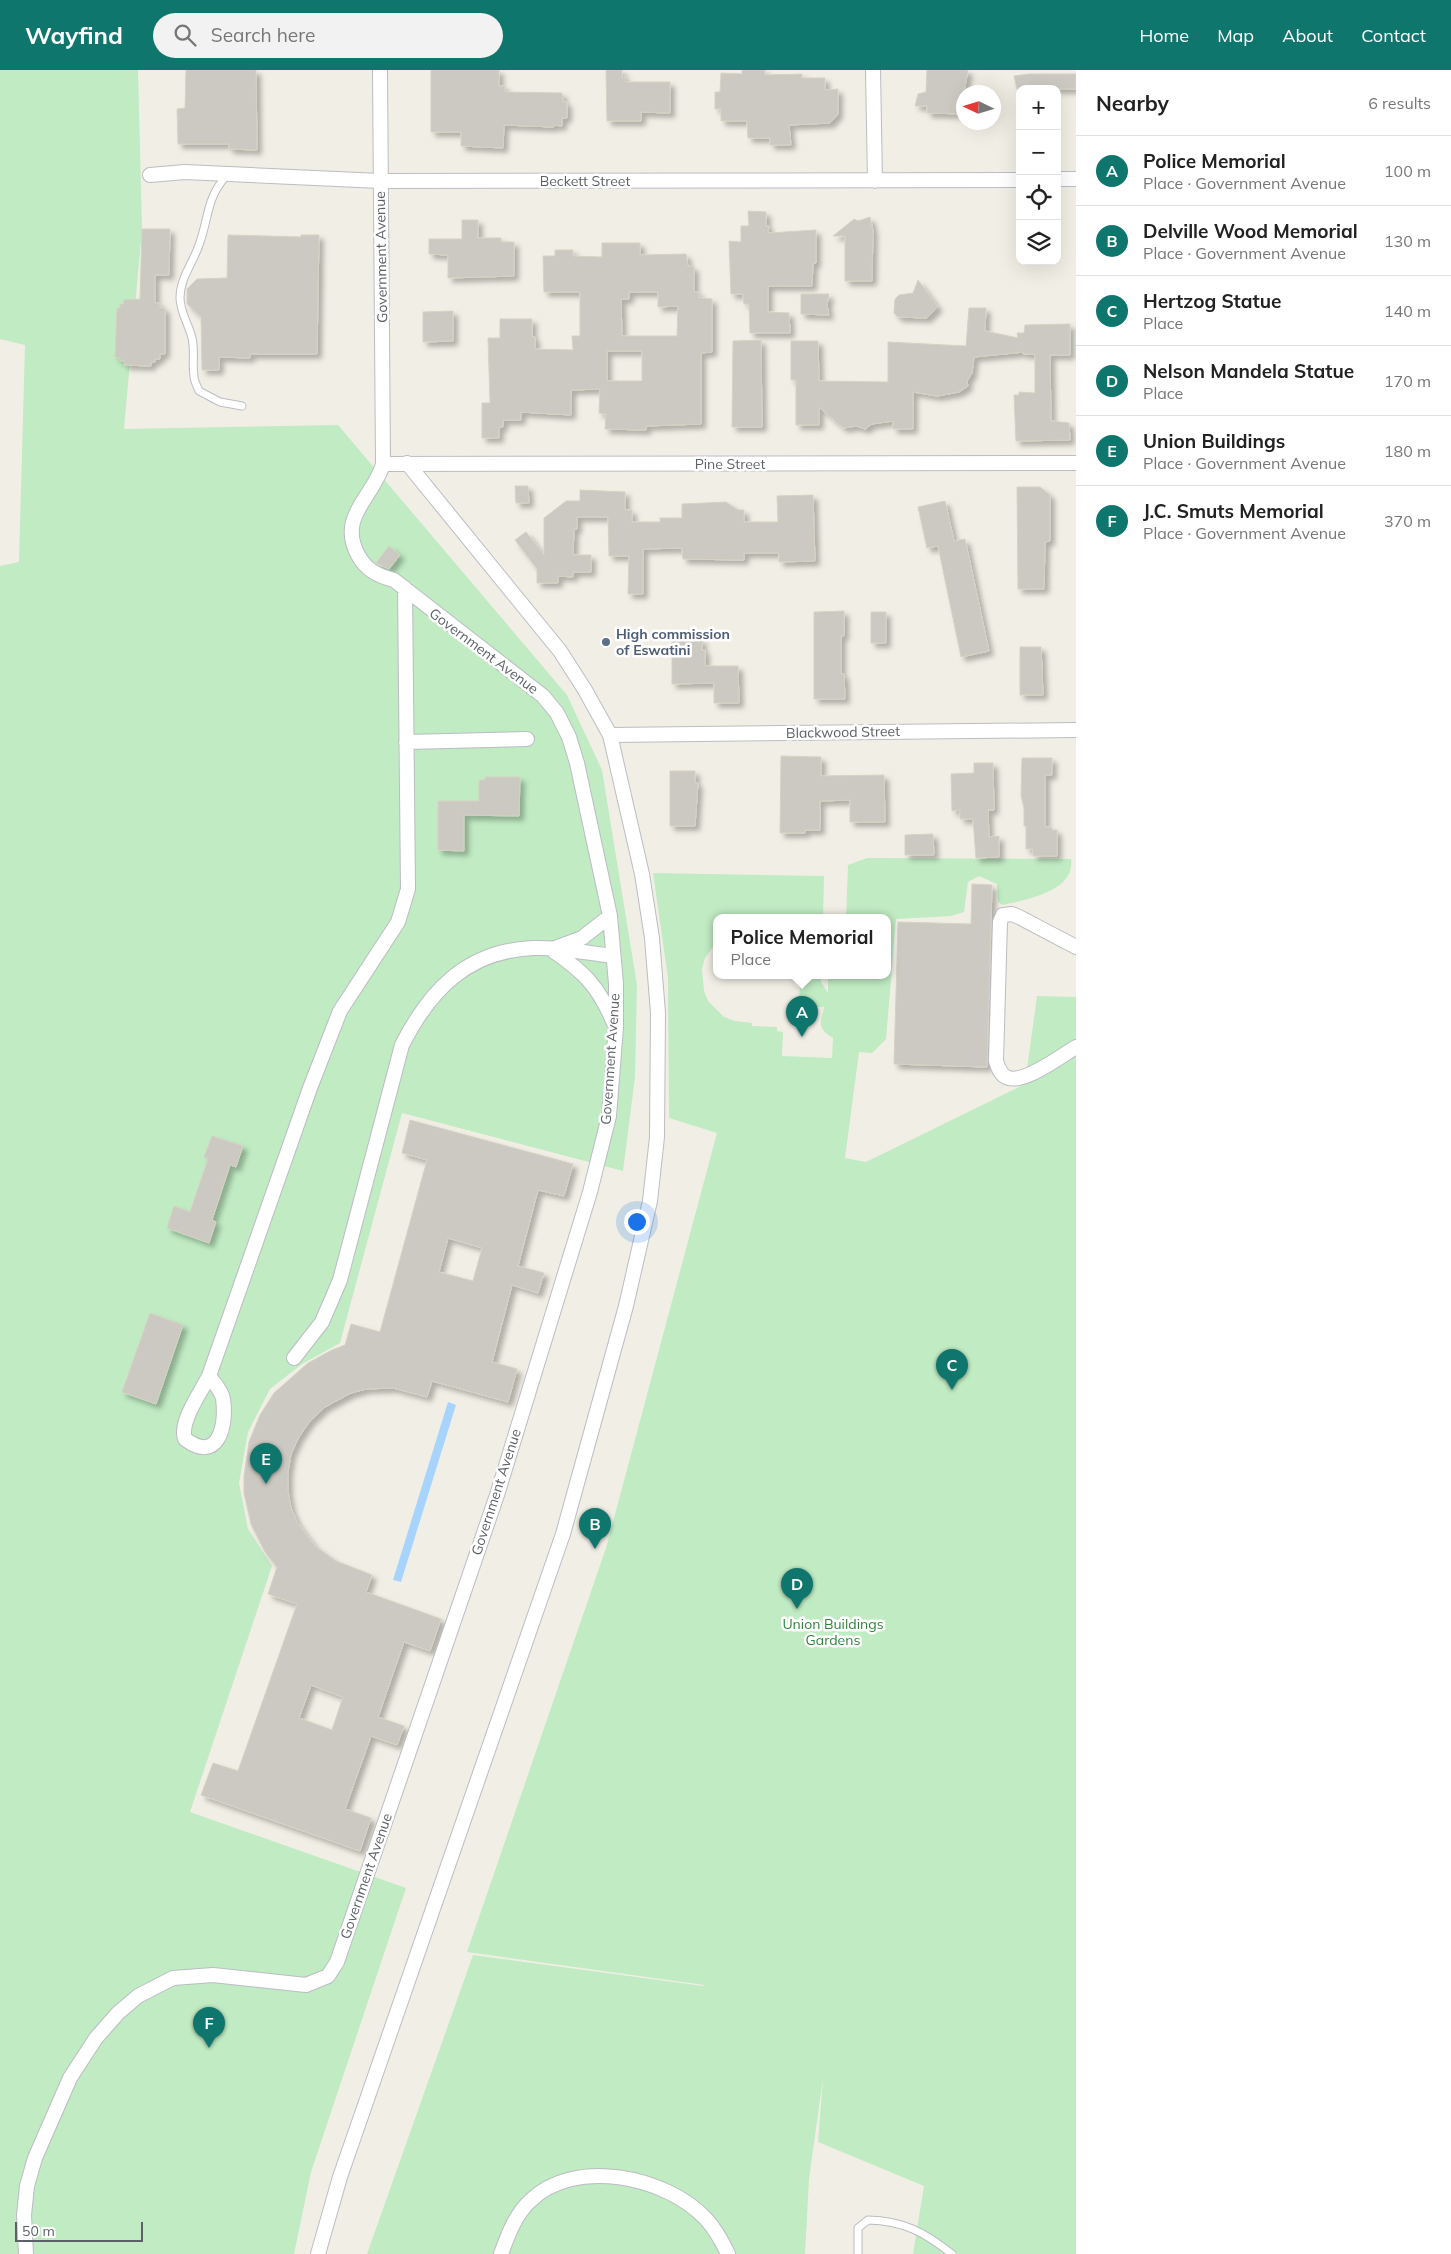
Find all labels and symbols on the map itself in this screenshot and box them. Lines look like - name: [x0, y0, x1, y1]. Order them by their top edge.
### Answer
- north arrow: [956, 85, 1001, 130]
- street label: Beckett Street: [540, 172, 630, 190]
- street label: Government Avenue: [371, 191, 391, 323]
- street label: Pine Street: [695, 455, 765, 473]
- street label: Government Avenue: [426, 604, 542, 698]
- place label: High commission of Eswatini: [616, 625, 730, 659]
- marker: High commission of Eswatini: [600, 636, 612, 648]
- street label: Blackwood Street: [786, 722, 900, 742]
- street label: Government Avenue: [596, 993, 624, 1125]
- pin: A: [786, 996, 818, 1037]
- your location: [624, 1209, 650, 1235]
- pin: C: [936, 1349, 968, 1390]
- street label: Government Avenue: [467, 1427, 525, 1557]
- pin: E: [250, 1443, 282, 1484]
- pin: B: [579, 1508, 611, 1549]
- pin: D: [781, 1568, 813, 1609]
- park label: Union Buildings Gardens: [782, 1615, 884, 1649]
- street label: Government Avenue: [336, 1811, 396, 1941]
- pin: F: [193, 2007, 225, 2048]
- scale bar: [15, 2219, 142, 2242]

